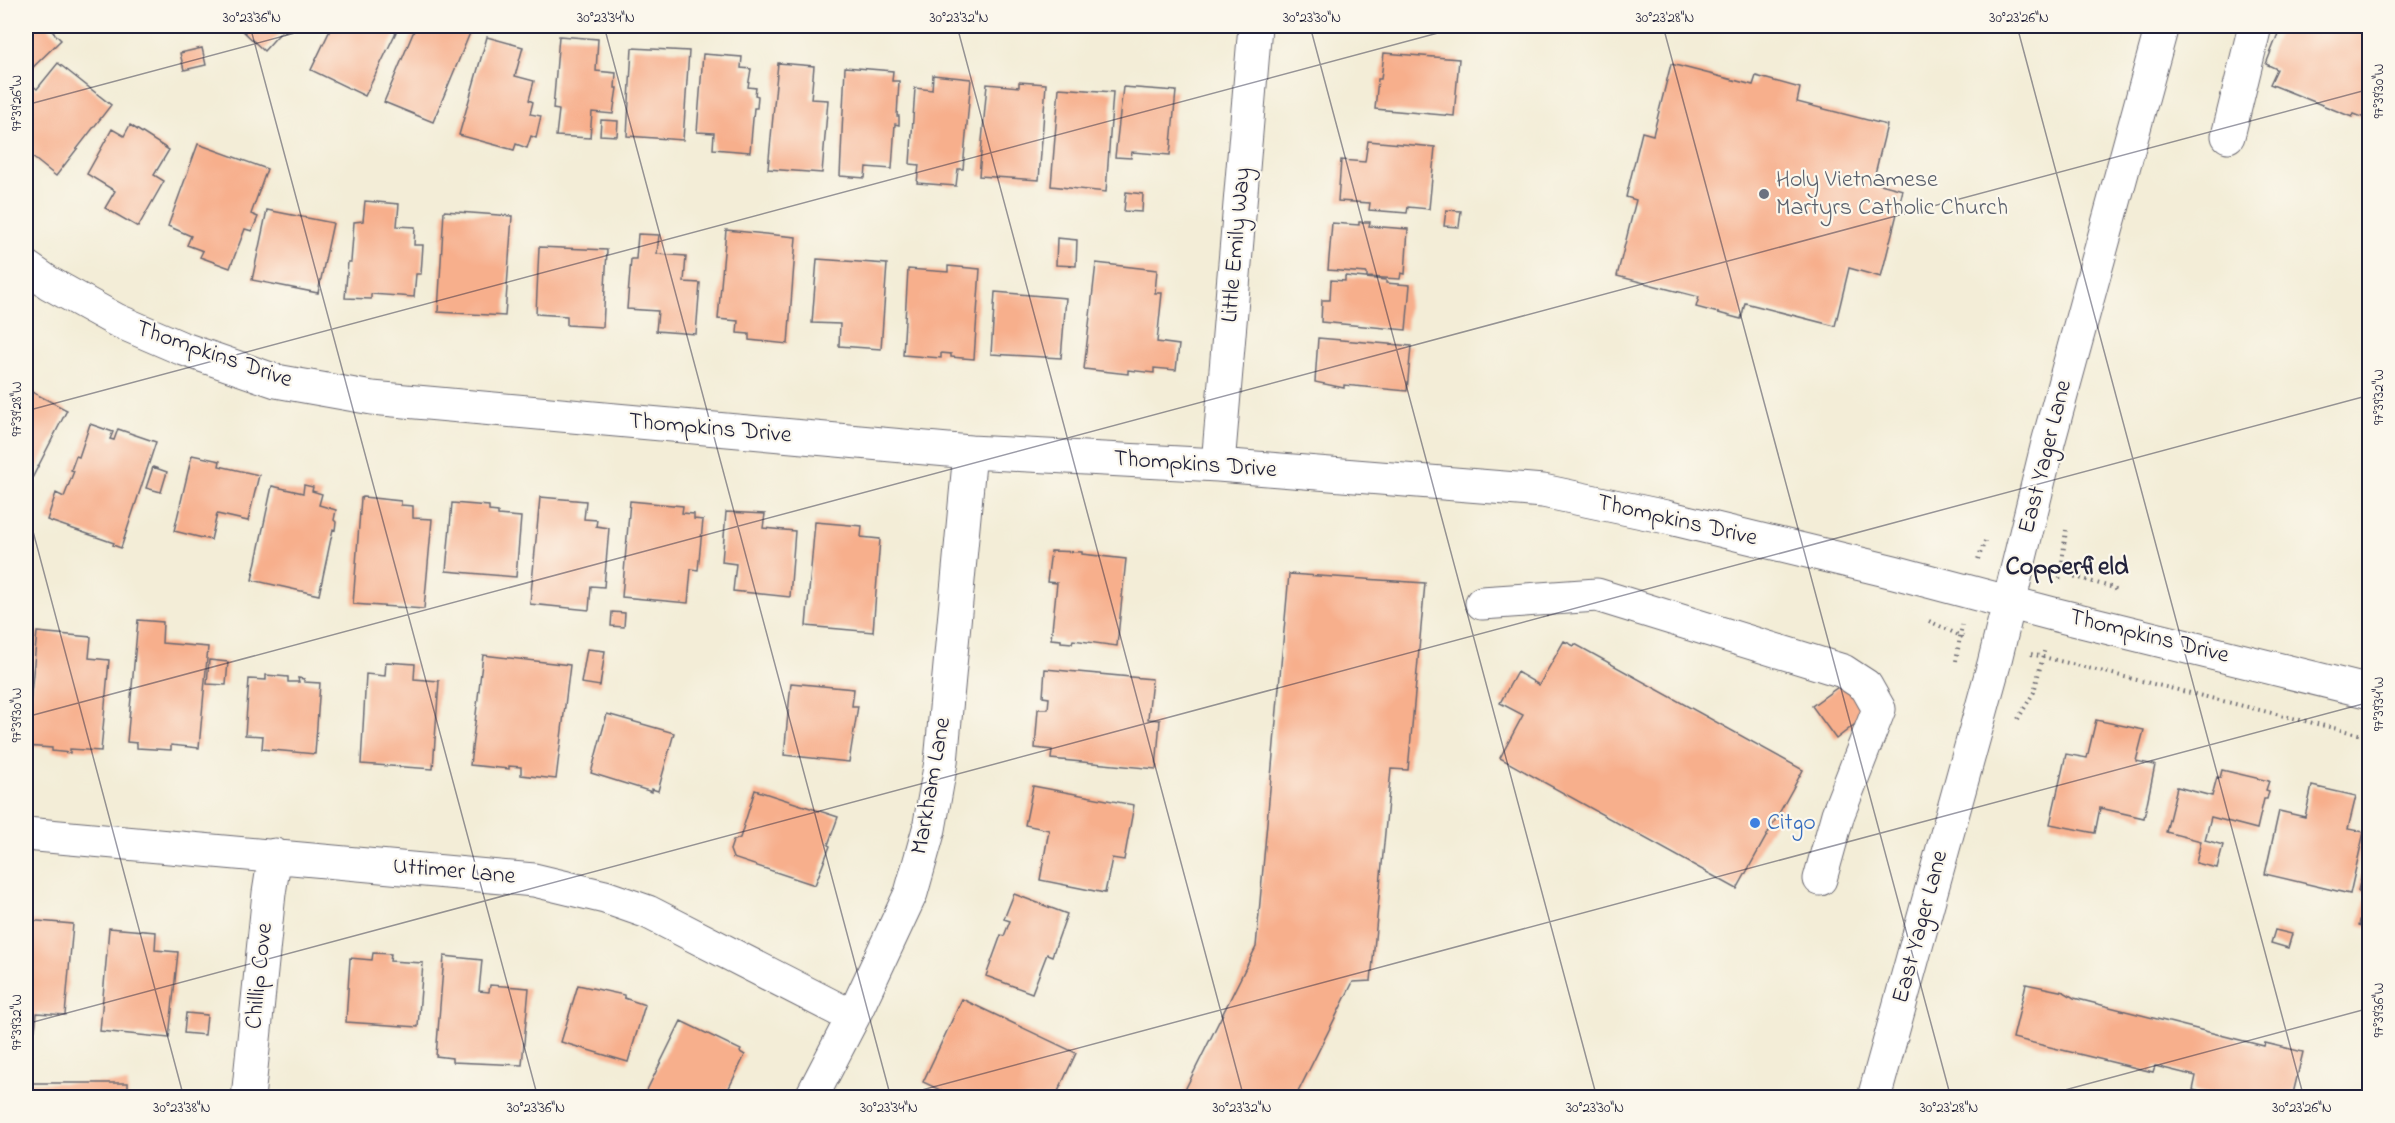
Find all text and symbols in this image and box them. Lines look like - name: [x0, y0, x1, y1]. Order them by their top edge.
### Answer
- text: 30°23'36"N: [223, 7, 281, 29]
- text: 30°23'34"N: [577, 7, 635, 29]
- text: 30°23'32"N: [929, 7, 989, 29]
- text: 30°23'30"N: [1283, 7, 1341, 29]
- text: 30°23'28"N: [1636, 7, 1694, 29]
- text: 30°23'26"N: [1989, 7, 2049, 29]
- text: 97°39'30"W: [2368, 64, 2390, 118]
- text: 97°39'26"W: [6, 75, 28, 131]
- place label: Holy Vietnamese Martyrs Catholic Church: [1776, 163, 2008, 227]
- street label: Little Emily Way: [1213, 166, 1262, 324]
- marker: Holy Vietnamese Martyrs Catholic Church: [1757, 187, 1771, 201]
- street label: Thompkins Drive: [131, 312, 297, 398]
- text: 97°39'32"W: [2368, 369, 2390, 425]
- street label: East Yager Lane: [2010, 376, 2082, 537]
- text: 97°39'28"W: [6, 381, 28, 437]
- street label: Thompkins Drive: [627, 404, 793, 454]
- street label: Thompkins Drive: [1112, 442, 1278, 488]
- street label: Thompkins Drive: [1593, 486, 1761, 557]
- district label: Copperfield: [2005, 549, 2129, 587]
- street label: Thompkins Drive: [2065, 600, 2233, 674]
- text: 97°39'34"W: [2368, 677, 2390, 731]
- text: 97°39'30"W: [6, 688, 28, 742]
- street label: Markham Lane: [903, 714, 961, 857]
- place label: Citgo: [1767, 806, 1816, 841]
- marker: Citgo: [1748, 816, 1762, 830]
- street label: East Yager Lane: [1884, 846, 1958, 1007]
- street label: Uttimer Lane: [391, 849, 517, 895]
- street label: Chillip Cove: [237, 921, 283, 1031]
- text: 97°39'36"W: [2368, 983, 2390, 1037]
- text: 97°39'32"W: [6, 994, 28, 1050]
- text: 30°23'38"N: [153, 1097, 211, 1119]
- text: 30°23'36"N: [507, 1097, 565, 1119]
- text: 30°23'34"N: [860, 1097, 918, 1119]
- text: 30°23'32"N: [1212, 1097, 1272, 1119]
- text: 30°23'30"N: [1566, 1097, 1624, 1119]
- text: 30°23'28"N: [1920, 1097, 1978, 1119]
- text: 30°23'26"N: [2272, 1097, 2332, 1119]

